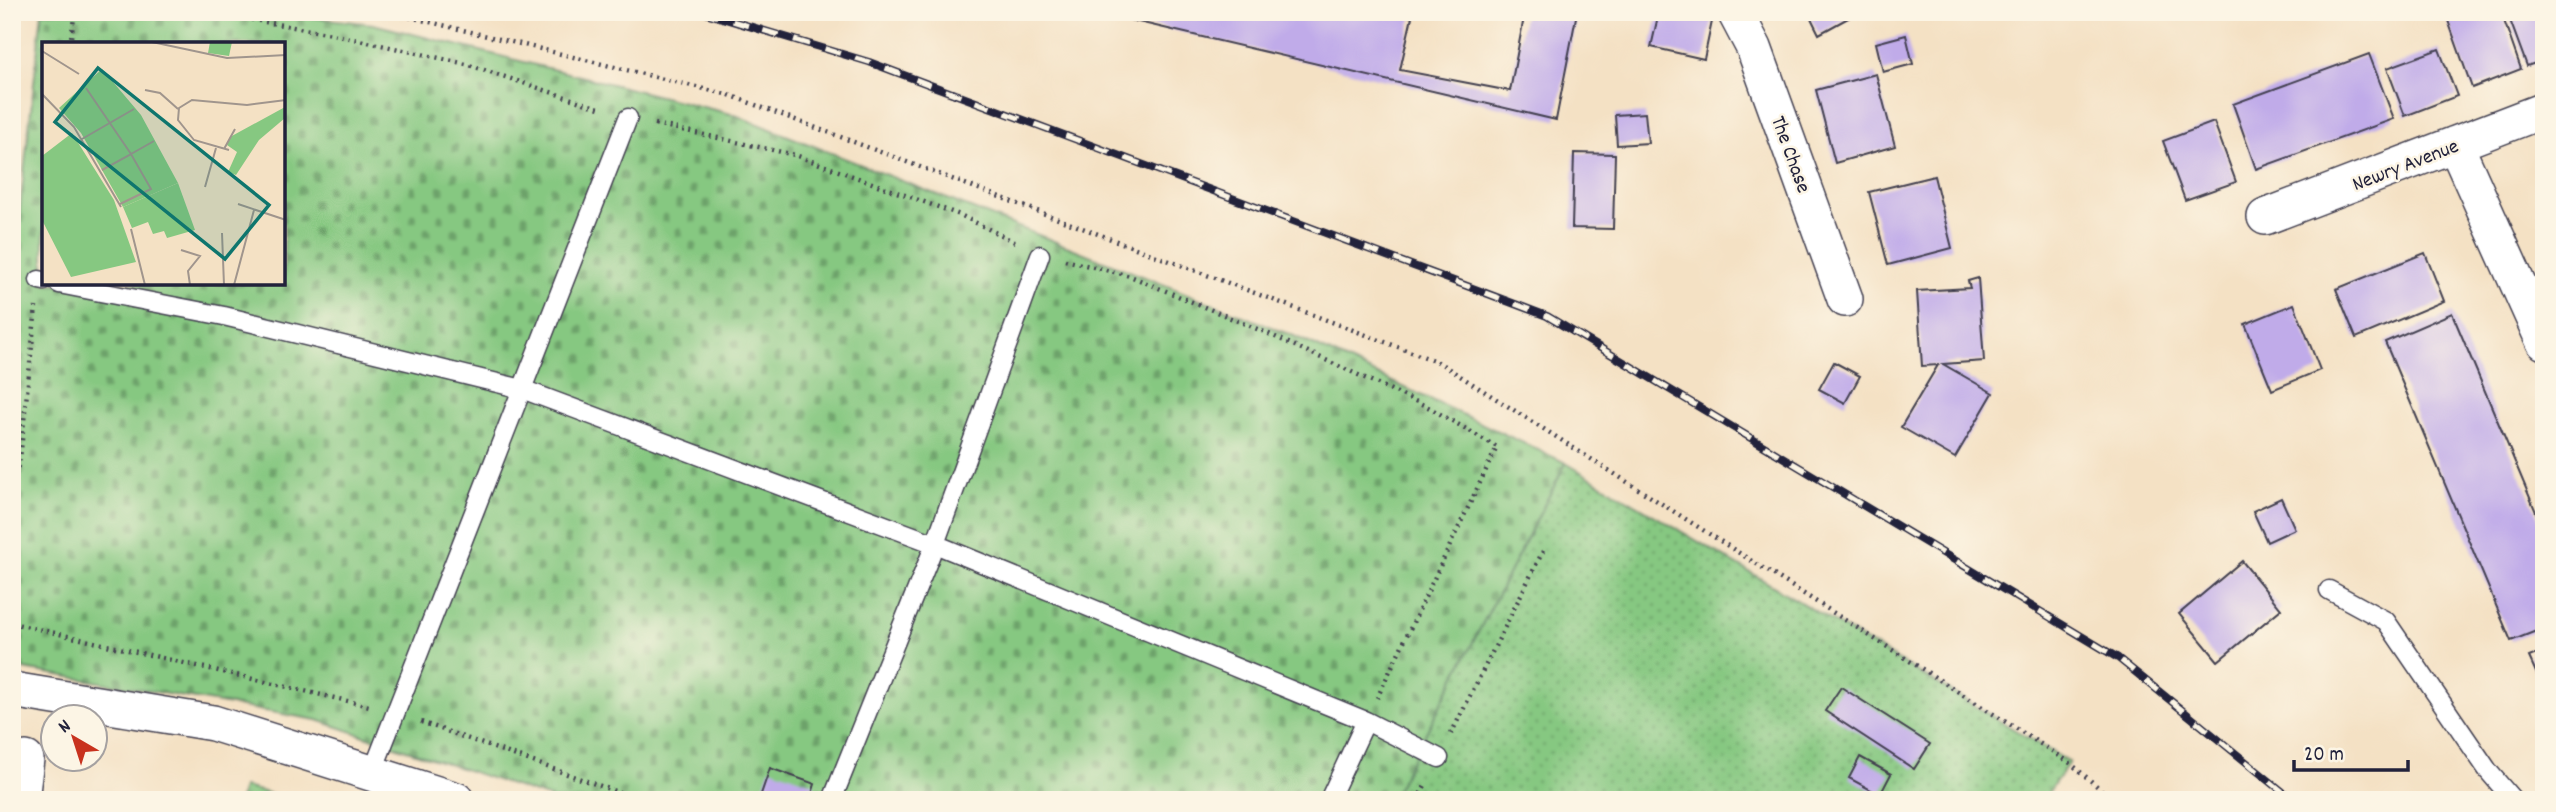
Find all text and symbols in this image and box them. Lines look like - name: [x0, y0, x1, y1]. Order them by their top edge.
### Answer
- inset map: [42, 42, 285, 285]
- street label: The Chase: [1761, 112, 1817, 198]
- street label: Newry Avenue: [2349, 133, 2464, 201]
- north arrow: [38, 704, 108, 774]
- text: N: [53, 714, 78, 741]
- scale bar: [2294, 728, 2407, 772]
- text: 20 m: [2304, 741, 2344, 771]

